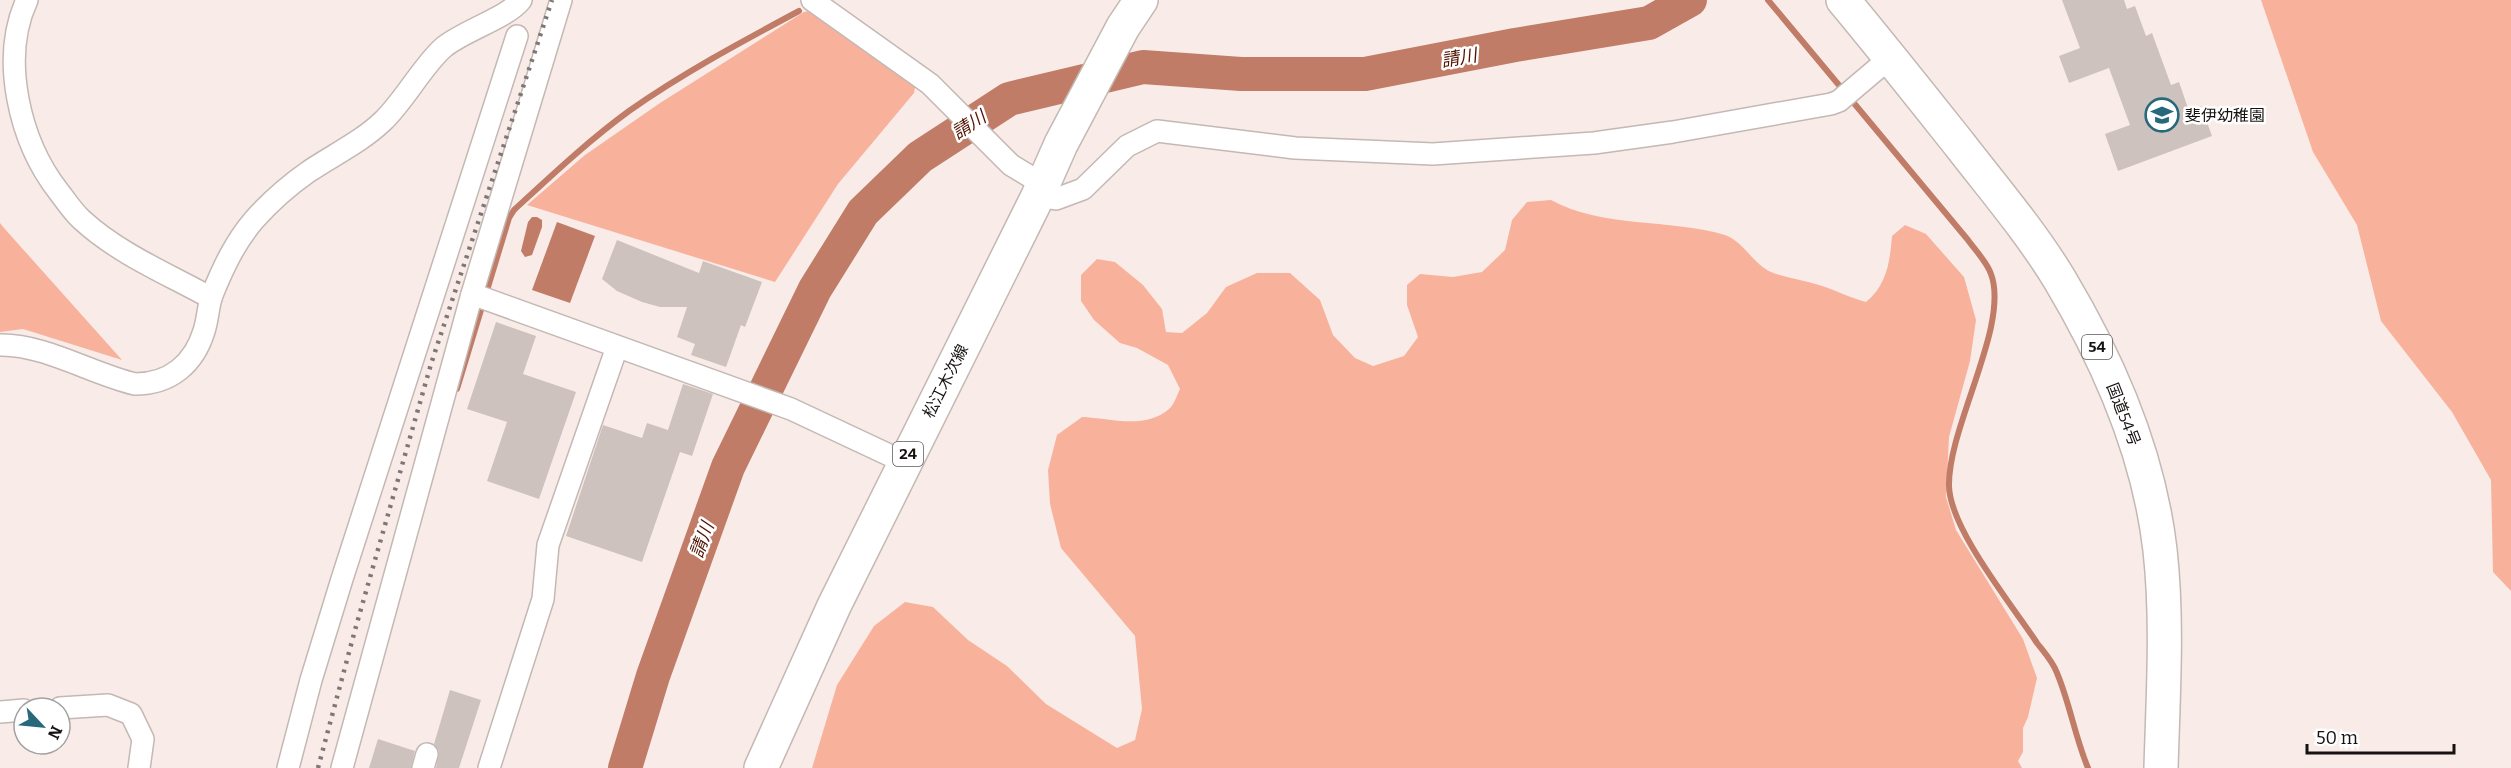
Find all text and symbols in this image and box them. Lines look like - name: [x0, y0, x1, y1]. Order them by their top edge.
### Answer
- water label: 請川: [1439, 44, 1481, 72]
- school or university icon: 斐伊幼稚園: [2144, 97, 2180, 133]
- water label: 請川: [948, 105, 992, 144]
- place label: 斐伊幼稚園: [2185, 106, 2265, 125]
- road number: 54: [2082, 335, 2112, 359]
- street label: 松江木次線: [919, 341, 972, 421]
- street label: 国道54号: [2103, 380, 2144, 448]
- road number: 24: [893, 442, 923, 466]
- water label: 請川: [686, 517, 719, 561]
- north arrow: [12, 696, 72, 756]
- scale bar: [2307, 717, 2454, 755]
- text: N: [44, 723, 66, 742]
- text: 50 m: [2316, 727, 2358, 749]

